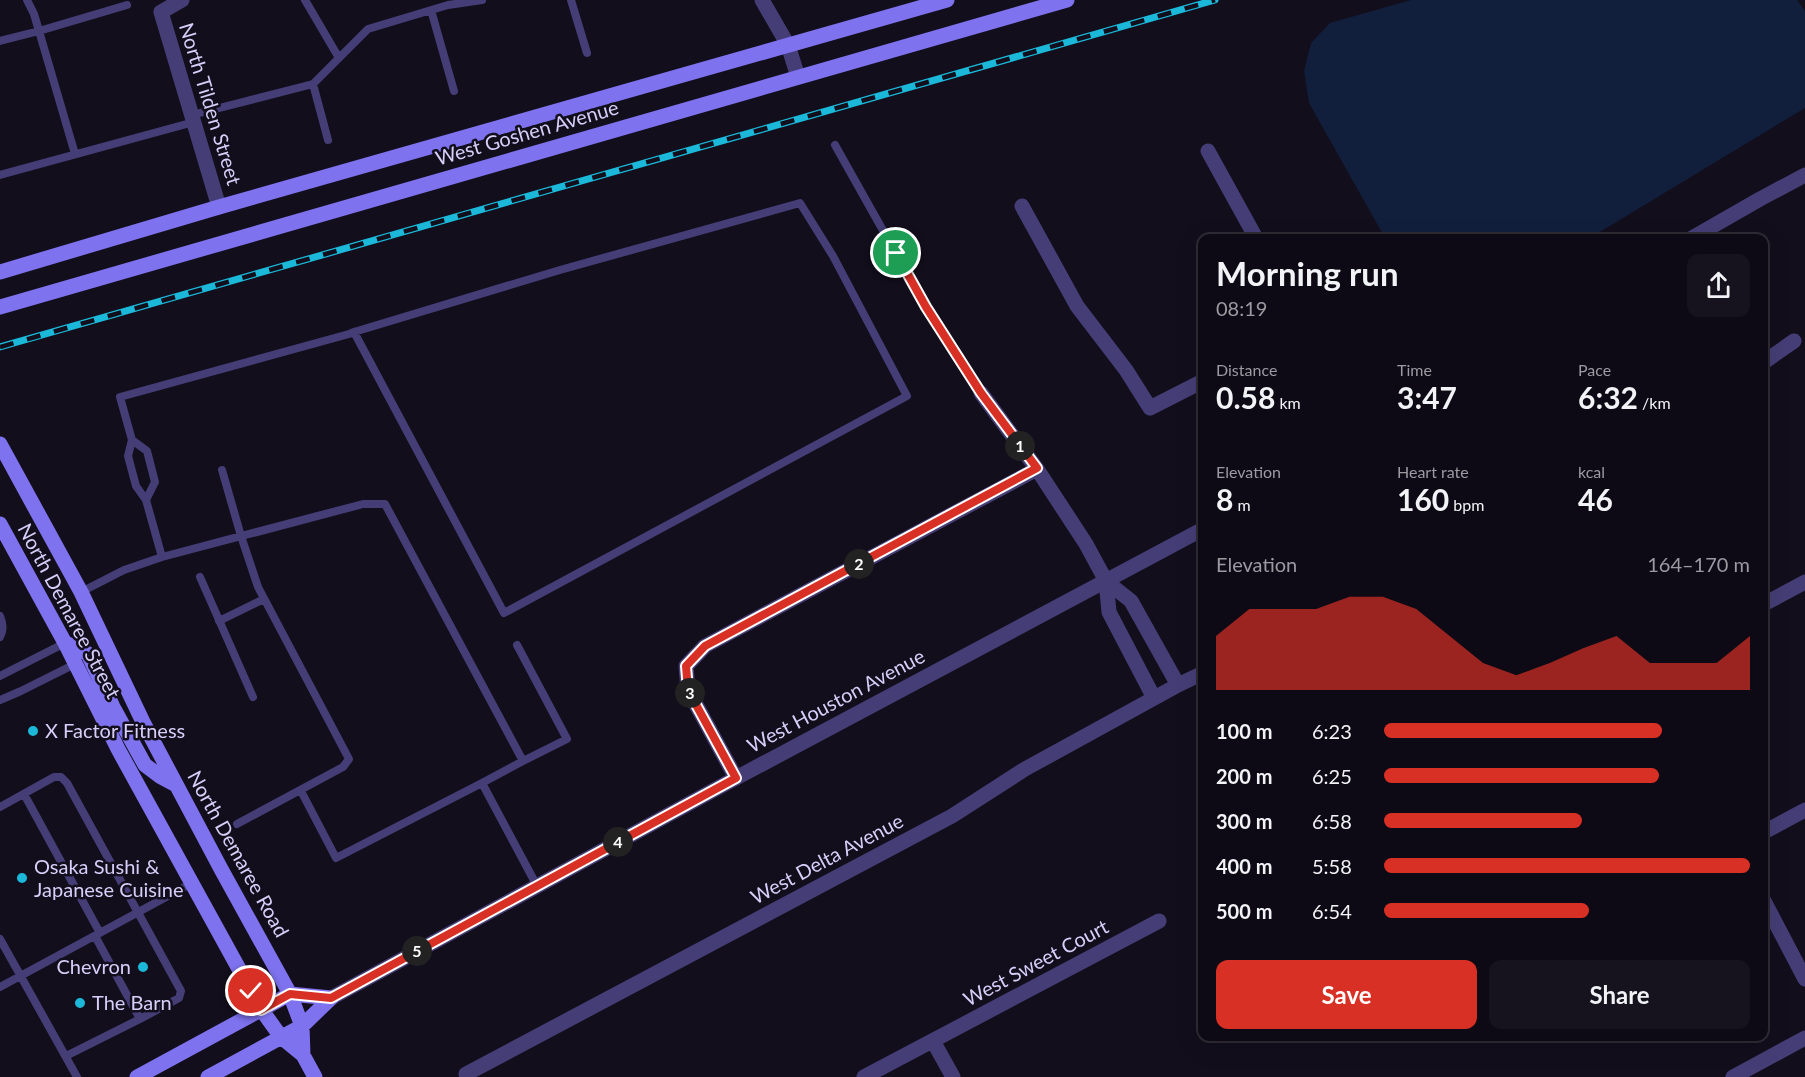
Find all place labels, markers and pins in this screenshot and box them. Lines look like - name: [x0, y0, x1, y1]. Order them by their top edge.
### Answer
- pin: [870, 227, 921, 278]
- pin: 1: [1005, 431, 1035, 461]
- pin: 2: [844, 549, 874, 579]
- pin: 3: [675, 678, 705, 708]
- place label: X Factor Fitness: [45, 718, 185, 742]
- marker: X Factor Fitness: [26, 724, 40, 738]
- pin: 4: [603, 827, 633, 857]
- place label: Osaka Sushi & Japanese Cuisine: [34, 854, 184, 901]
- marker: Osaka Sushi & Japanese Cuisine: [15, 871, 29, 885]
- pin: 5: [402, 936, 432, 966]
- place label: Chevron: [56, 954, 131, 978]
- marker: Chevron: [136, 960, 150, 974]
- pin: [225, 965, 276, 1016]
- place label: The Barn: [92, 990, 172, 1014]
- marker: The Barn: [73, 996, 87, 1010]

